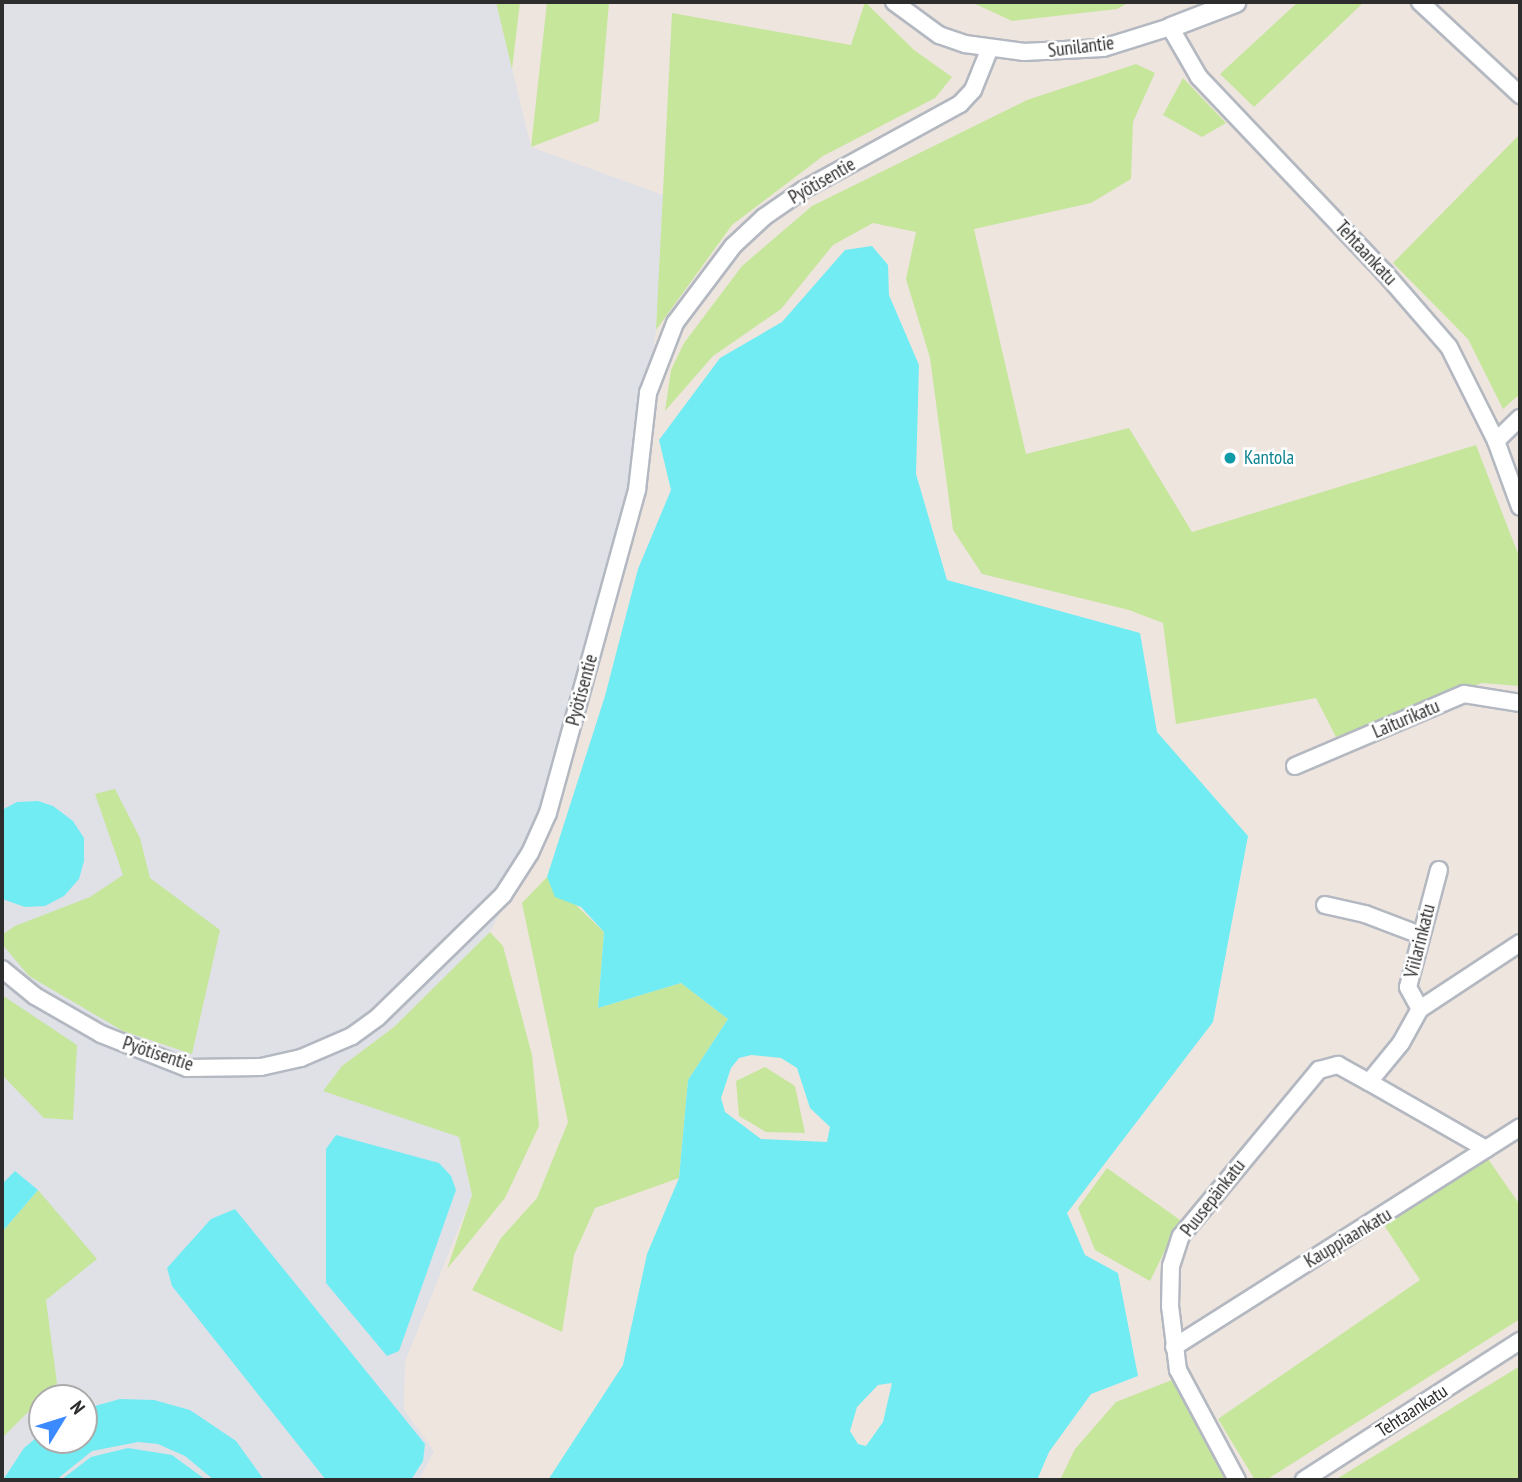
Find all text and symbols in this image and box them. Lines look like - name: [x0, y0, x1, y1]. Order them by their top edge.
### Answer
- street label: Sunilantie: [1047, 32, 1115, 62]
- street label: Pyötisentie: [785, 153, 859, 209]
- street label: Tehtaankatu: [1330, 216, 1402, 290]
- place label: Kantola: [1244, 447, 1294, 469]
- marker: Kantola: [1222, 450, 1238, 466]
- street label: Pyötisentie: [562, 652, 602, 728]
- street label: Laiturikatu: [1369, 695, 1443, 743]
- street label: Viilarinkatu: [1400, 902, 1440, 980]
- street label: Pyötisentie: [120, 1032, 196, 1076]
- street label: Puusepänkatu: [1176, 1155, 1250, 1241]
- street label: Kauppiaankatu: [1300, 1203, 1396, 1273]
- street label: Tehtaankatu: [1372, 1380, 1452, 1442]
- north arrow: [28, 1384, 98, 1454]
- text: N: [65, 1396, 91, 1419]

